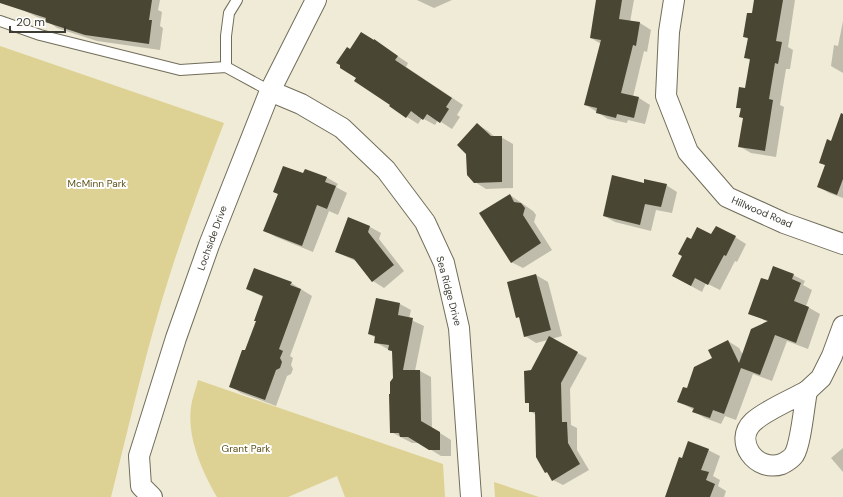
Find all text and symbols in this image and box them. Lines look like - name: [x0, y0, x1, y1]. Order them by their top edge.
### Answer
- scale bar: [10, 8, 65, 34]
- text: 20 m: [16, 14, 45, 30]
- park label: McMinn Park: [68, 177, 126, 190]
- street label: Hillwood Road: [729, 193, 795, 231]
- street label: Lochside Drive: [194, 203, 230, 272]
- street label: Sea Ridge Drive: [433, 255, 465, 328]
- park label: Grant Park: [222, 442, 270, 455]

